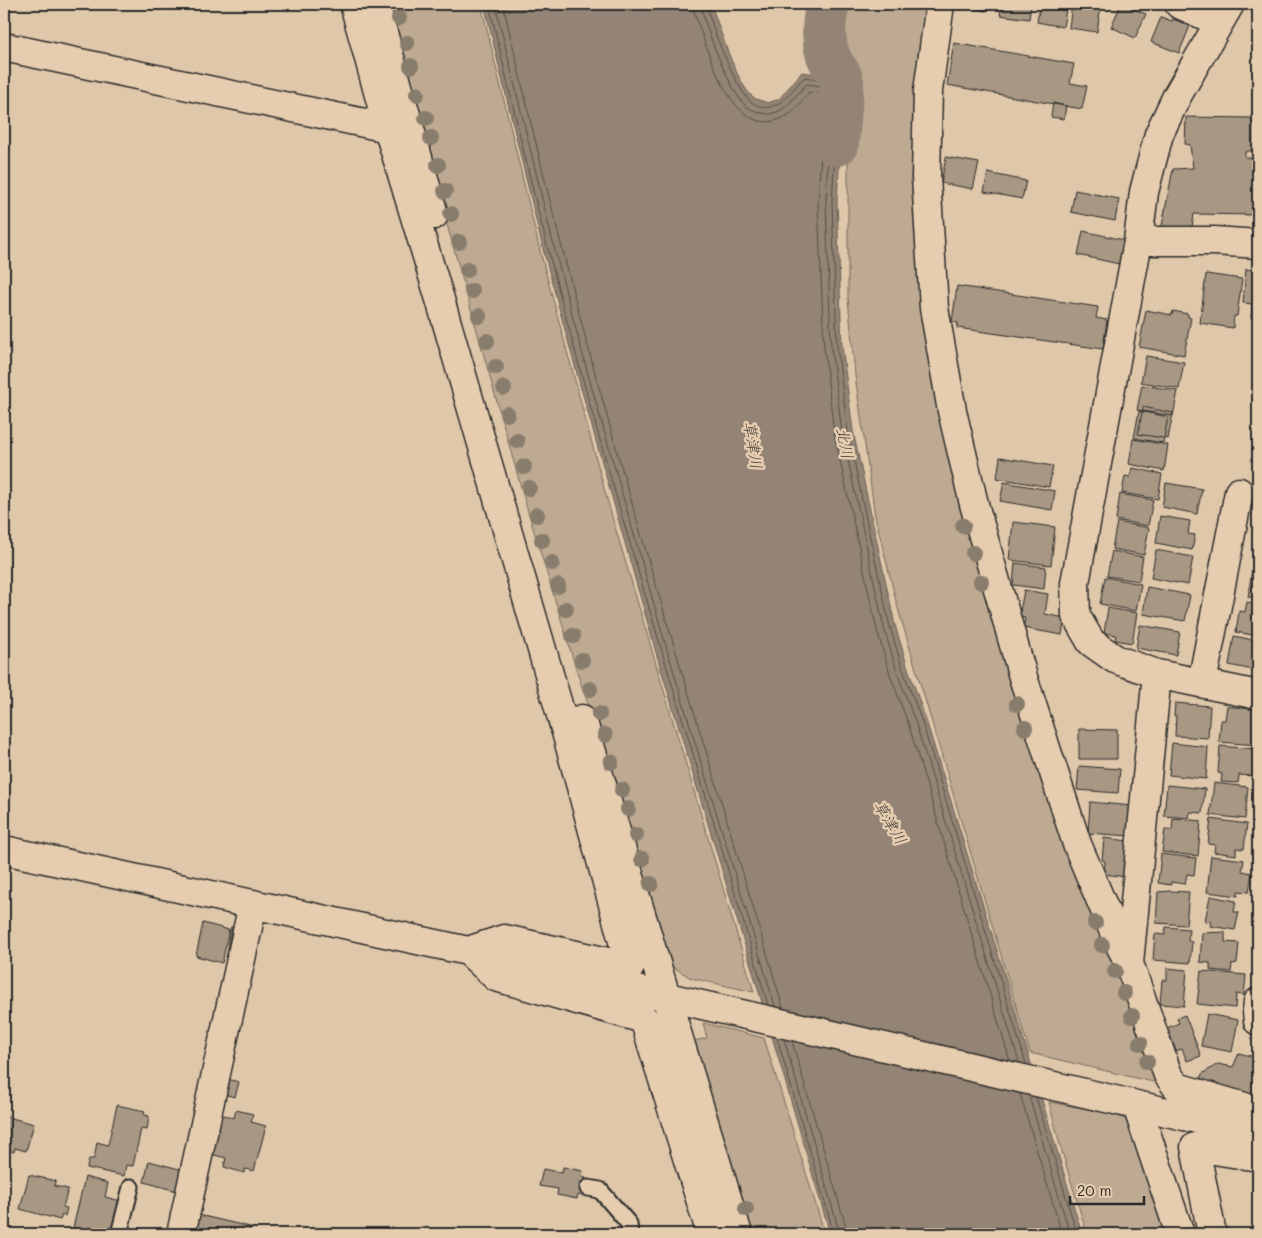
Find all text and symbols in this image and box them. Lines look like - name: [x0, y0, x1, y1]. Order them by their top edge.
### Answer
- water label: 草津川: [740, 420, 768, 470]
- water label: 北川: [833, 425, 859, 461]
- water label: 草津川: [870, 796, 912, 848]
- scale bar: [1070, 1173, 1143, 1205]
- text: 20 m: [1077, 1180, 1111, 1200]

